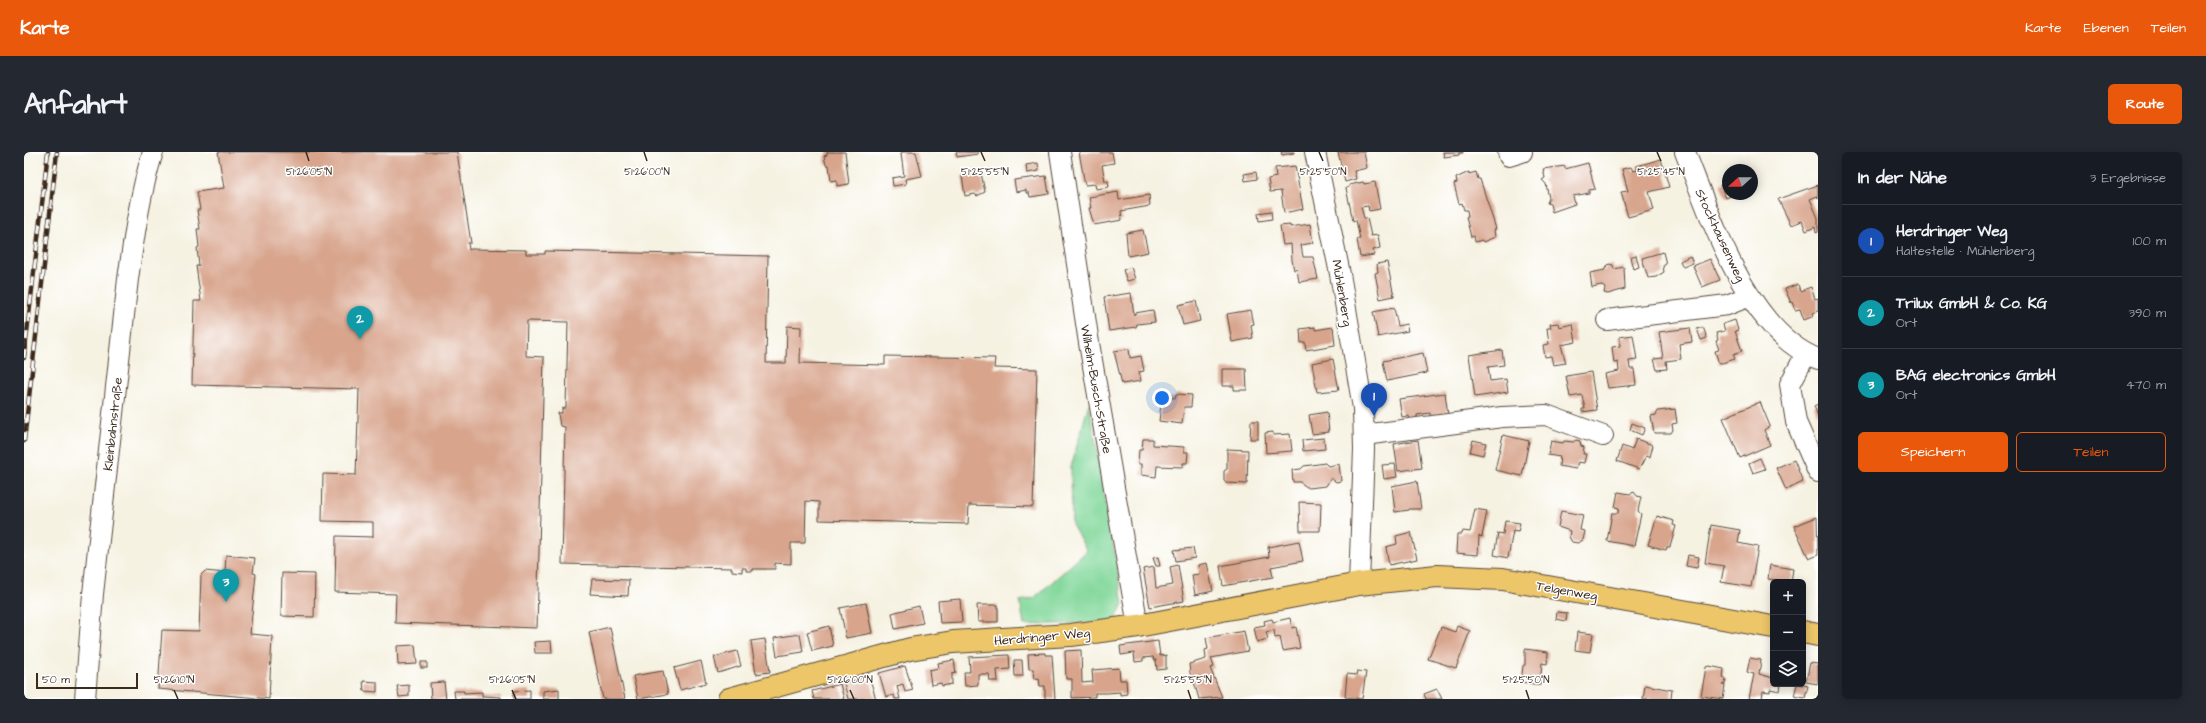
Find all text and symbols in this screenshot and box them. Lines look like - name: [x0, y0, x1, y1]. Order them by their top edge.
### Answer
- text: Karte: [20, 15, 70, 42]
- text: Karte: [2025, 18, 2062, 38]
- text: Ebenen: [2084, 18, 2129, 38]
- text: Teilen: [2151, 18, 2186, 38]
- button: Route: [2108, 84, 2182, 124]
- text: Anfahrt: [24, 85, 127, 124]
- north arrow: [1722, 164, 1758, 200]
- text: 51°26'05"N: [286, 165, 332, 179]
- text: 51°26'00"N: [624, 165, 670, 179]
- text: 51°25'55"N: [961, 165, 1009, 179]
- text: 51°25'50"N: [1299, 165, 1347, 179]
- text: 51°25'45"N: [1637, 165, 1685, 179]
- text: In der Nähe: [1858, 166, 1947, 190]
- text: 3 Ergebnisse: [2090, 169, 2166, 187]
- street label: Stockhausenweg: [1690, 186, 1750, 286]
- text: Herdringer Weg: [1896, 221, 2007, 242]
- text: 1: [1870, 232, 1872, 250]
- text: 100 m: [2133, 232, 2166, 250]
- text: Haltestelle · Mühlenberg: [1896, 242, 2035, 260]
- street label: Mühlenberg: [1326, 258, 1357, 328]
- text: Trilux GmbH & Co. KG: [1896, 293, 2047, 314]
- text: 2: [1867, 304, 1875, 322]
- text: 390 m: [2128, 304, 2166, 322]
- pin: 2: [347, 306, 373, 339]
- text: Ort: [1896, 314, 1917, 332]
- street label: Wilhelm-Busch-Straße: [1076, 323, 1116, 455]
- text: BAG electronics GmbH: [1896, 365, 2056, 386]
- street label: Kleinbahnstraße: [99, 376, 127, 472]
- text: 3: [1868, 376, 1874, 394]
- text: 470 m: [2126, 376, 2166, 394]
- pin: 1: [1361, 383, 1387, 416]
- text: Ort: [1896, 386, 1917, 404]
- your location: [1152, 388, 1172, 408]
- button: Speichern: [1858, 432, 2008, 472]
- button: Teilen: [2016, 432, 2166, 472]
- pin: 3: [213, 569, 239, 602]
- street label: Telgenweg: [1535, 577, 1599, 606]
- map controls: [1770, 579, 1806, 687]
- button: +: [1770, 579, 1806, 615]
- button: −: [1770, 615, 1806, 651]
- street label: Herdringer Weg: [993, 624, 1091, 651]
- button: layers: [1770, 651, 1806, 687]
- scale bar: [36, 671, 138, 690]
- text: 50 m: [42, 672, 70, 687]
- text: 51°26'10"N: [154, 673, 194, 687]
- text: 51°26'05"N: [489, 673, 535, 687]
- text: 51°26'00"N: [827, 673, 873, 687]
- text: 51°25'55"N: [1164, 673, 1212, 687]
- text: 51°25'50"N: [1502, 673, 1550, 687]

